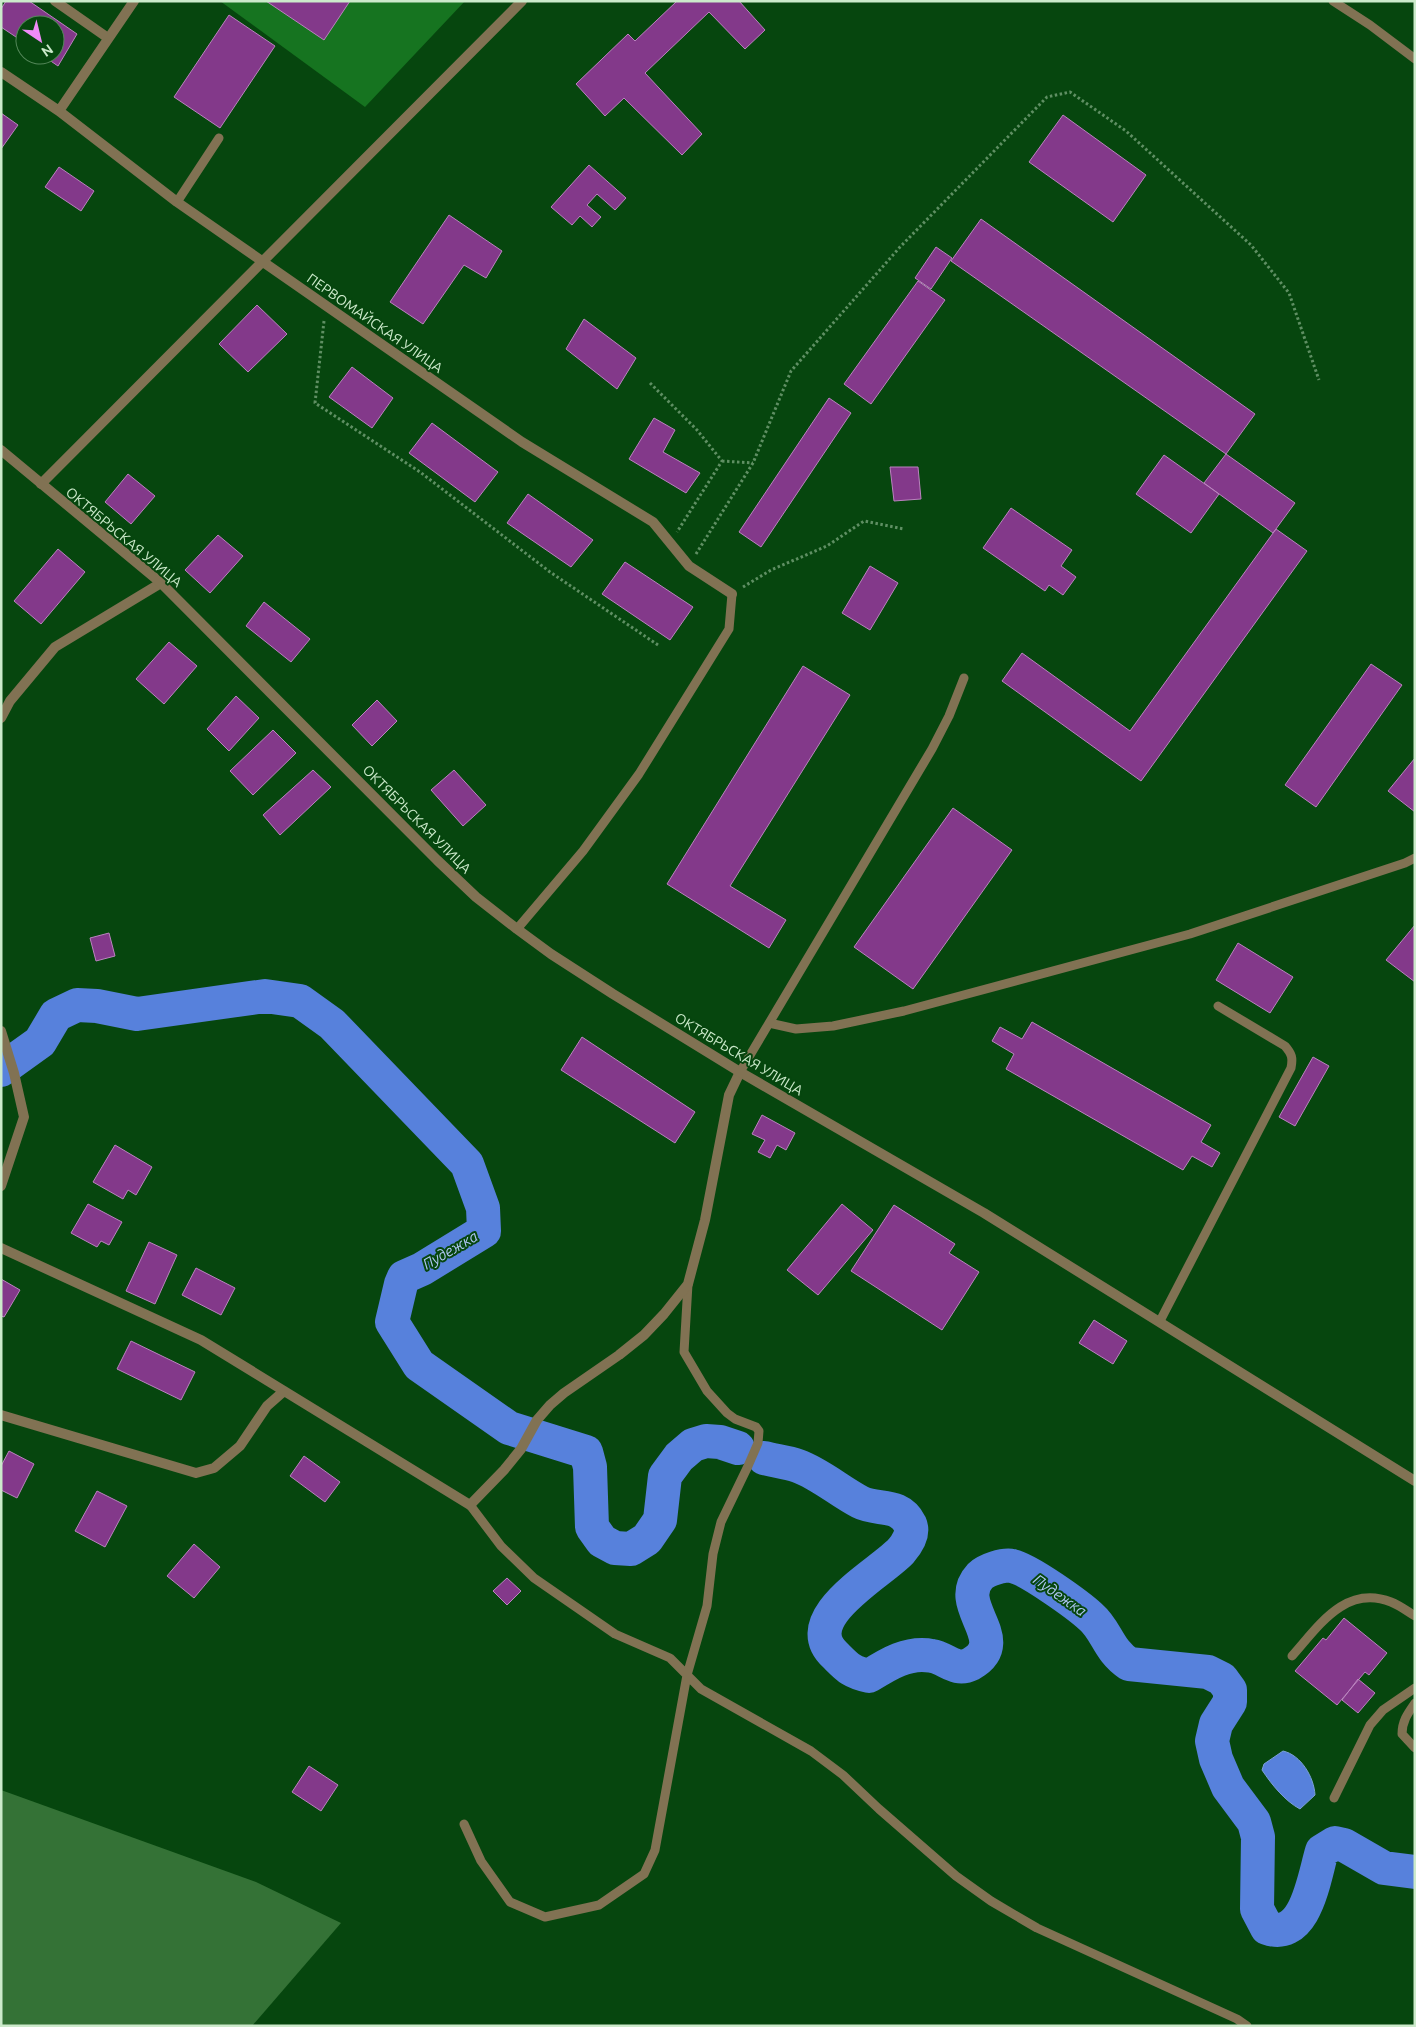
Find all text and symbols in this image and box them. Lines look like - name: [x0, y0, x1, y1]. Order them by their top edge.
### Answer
- north arrow: [15, 15, 65, 65]
- text: N: [39, 41, 56, 60]
- street label: ПЕРВОМАЙСКАЯ УЛИЦА: [304, 269, 446, 376]
- street label: ОКТЯБРЬСКАЯ УЛИЦА: [63, 484, 185, 590]
- street label: ОКТЯБРЬСКАЯ УЛИЦА: [360, 762, 474, 876]
- street label: ОКТЯБРЬСКАЯ УЛИЦА: [672, 1009, 806, 1099]
- water label: Пудежка: [419, 1227, 481, 1273]
- water label: Пудежка: [1030, 1571, 1090, 1619]

